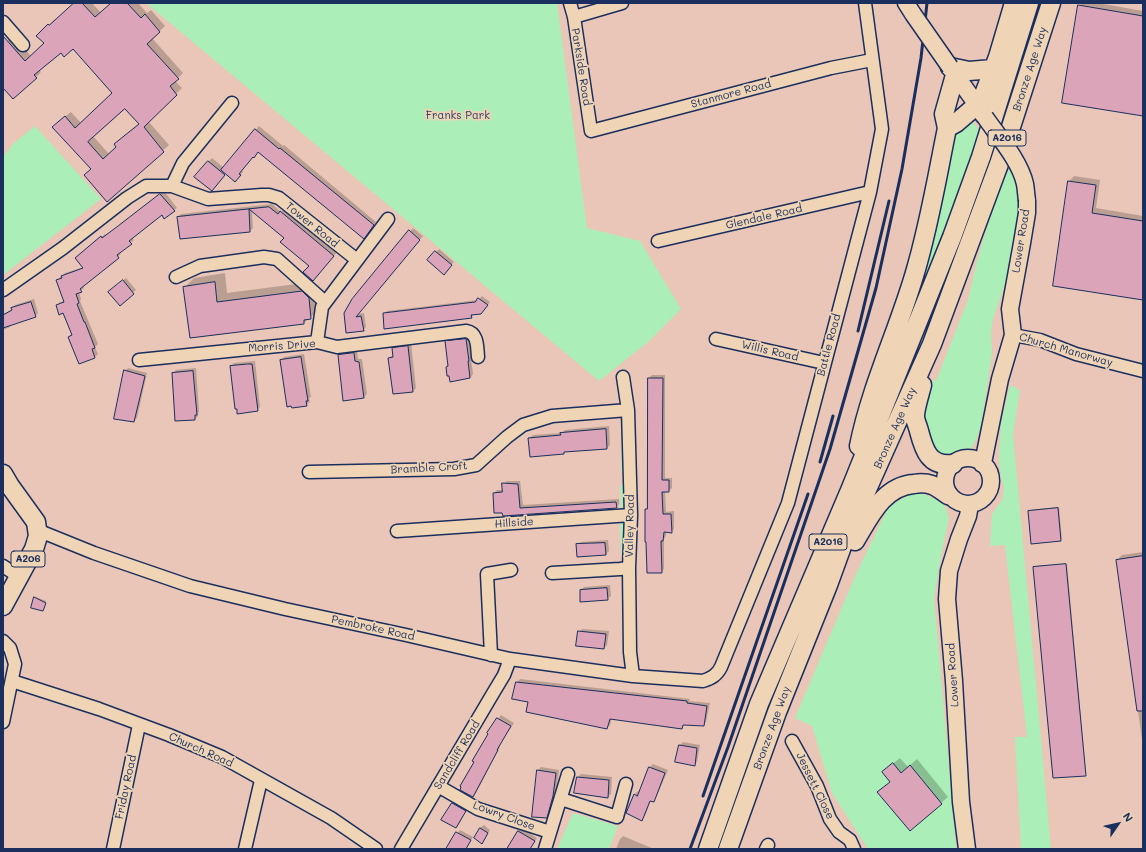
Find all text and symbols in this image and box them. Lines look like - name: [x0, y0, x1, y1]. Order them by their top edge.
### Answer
- street label: Bronze Age Way: [1010, 25, 1050, 113]
- street label: Parkside Road: [568, 27, 594, 107]
- street label: Stanmore Road: [689, 77, 773, 111]
- park label: Franks Park: [426, 109, 490, 123]
- road number: A2016: [988, 130, 1026, 146]
- street label: Tower Road: [283, 200, 341, 250]
- street label: Glendale Road: [724, 202, 804, 232]
- street label: Lower Road: [1009, 208, 1033, 274]
- street label: Battle Road: [814, 312, 844, 378]
- street label: Church Manorway: [1018, 330, 1114, 370]
- street label: Morris Drive: [248, 337, 316, 355]
- street label: Willis Road: [740, 338, 800, 364]
- street label: Bronze Age Way: [871, 385, 919, 471]
- street label: Bramble Croft: [390, 459, 468, 477]
- street label: Valley Road: [623, 494, 637, 558]
- street label: Hillside: [494, 515, 534, 531]
- road number: A2016: [809, 534, 847, 550]
- road number: A206: [11, 551, 45, 567]
- street label: Pembroke Road: [330, 613, 416, 643]
- street label: Lower Road: [944, 643, 962, 707]
- street label: Bronze Age Way: [751, 684, 793, 772]
- street label: Sandcliff Road: [431, 718, 483, 792]
- street label: Church Road: [167, 730, 235, 770]
- street label: Jessett Close: [793, 750, 837, 822]
- street label: Friday Road: [113, 754, 139, 820]
- street label: Lowry Close: [471, 799, 537, 833]
- north arrow: [1098, 804, 1138, 844]
- text: N: [1120, 809, 1137, 825]

